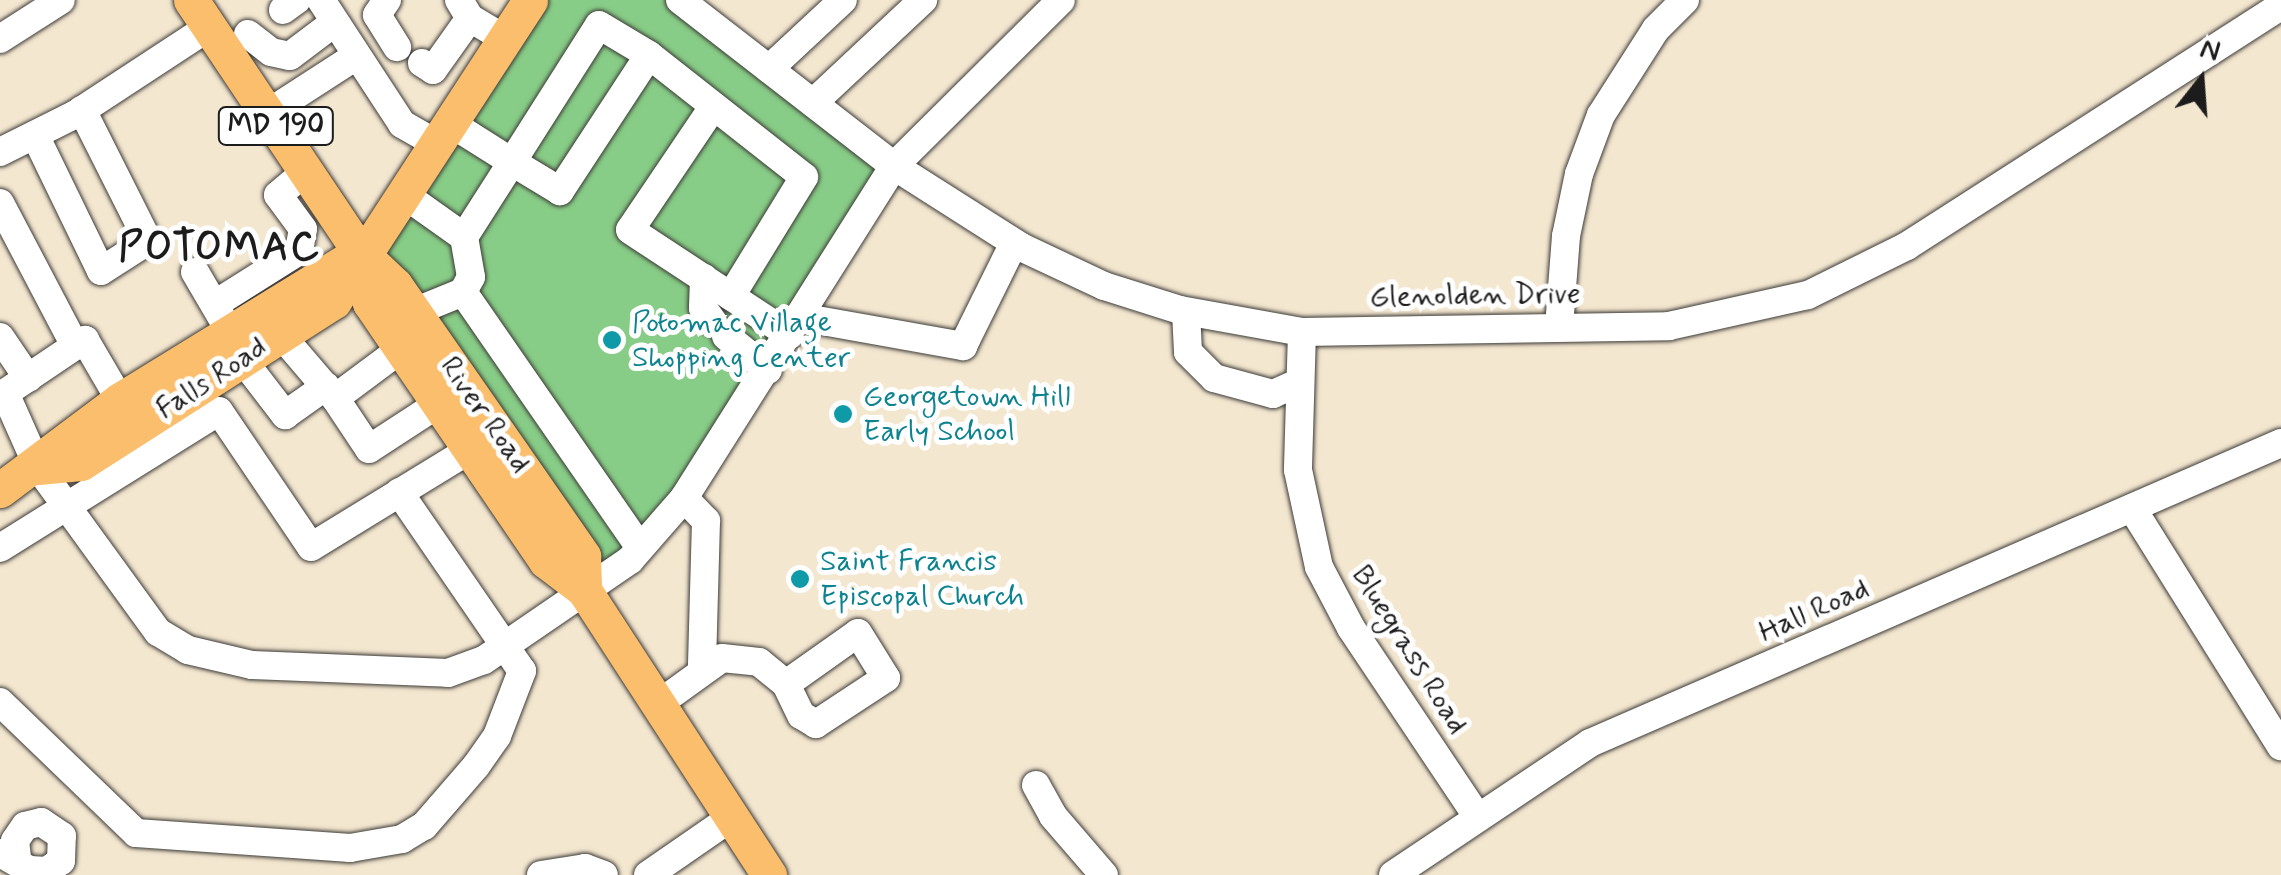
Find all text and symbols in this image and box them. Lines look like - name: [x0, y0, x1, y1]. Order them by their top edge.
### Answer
- north arrow: [2151, 30, 2251, 130]
- text: N: [2196, 30, 2224, 71]
- road number: MD 190: [216, 103, 336, 149]
- district label: POTOMAC: [117, 224, 323, 272]
- street label: Glenolden Drive: [1369, 276, 1581, 316]
- place label: Potomac Village Shopping Center: [632, 305, 845, 376]
- marker: Potomac Village Shopping Center: [601, 329, 623, 351]
- street label: Falls Road: [150, 330, 274, 428]
- street label: River Road: [432, 350, 538, 480]
- place label: Georgetown Hill Early School: [863, 379, 1070, 450]
- marker: Georgetown Hill Early School: [832, 403, 854, 425]
- place label: Saint Francis Episcopal Church: [820, 544, 1031, 614]
- street label: Bluegrass Road: [1343, 559, 1475, 741]
- marker: Saint Francis Episcopal Church: [789, 568, 811, 590]
- street label: Hall Road: [1753, 571, 1875, 651]

